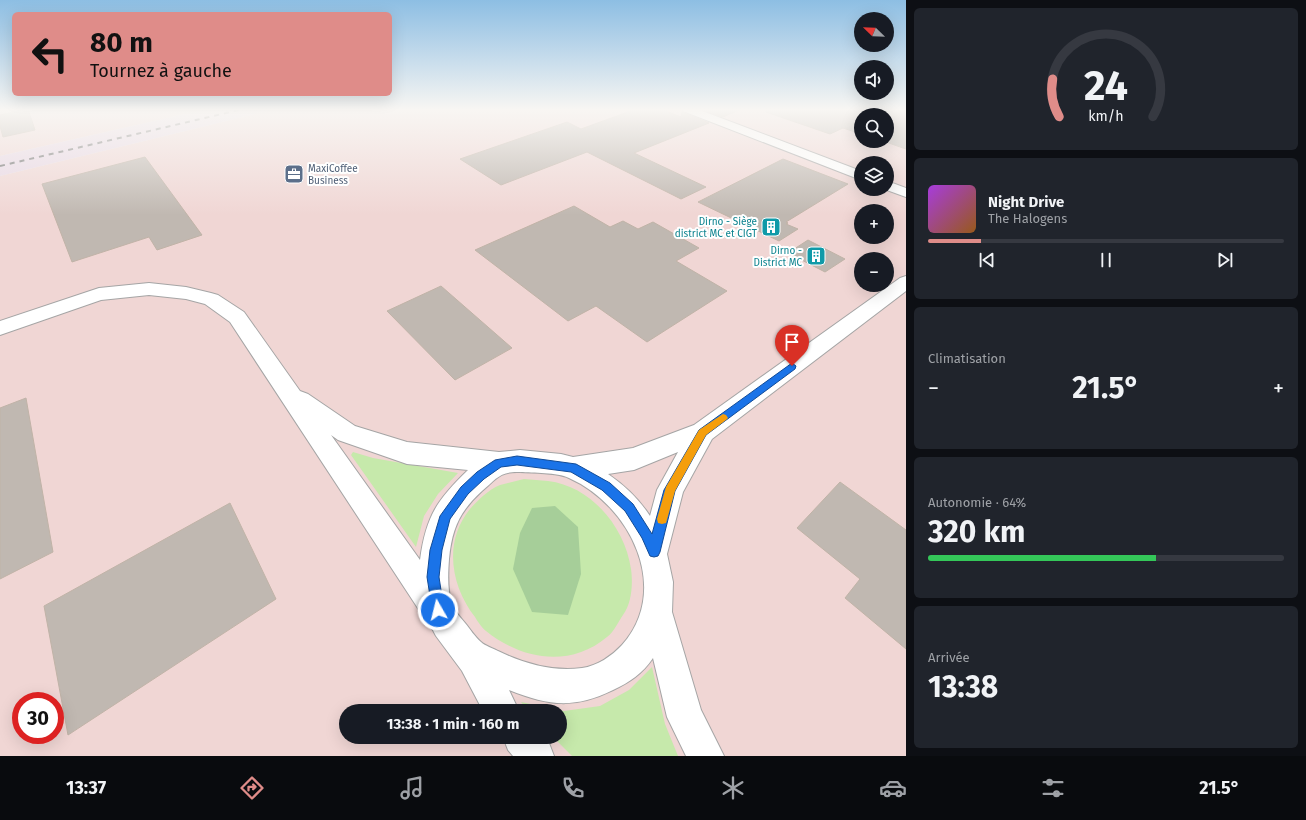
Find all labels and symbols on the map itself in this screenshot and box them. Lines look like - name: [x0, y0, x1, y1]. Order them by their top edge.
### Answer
- north arrow: [854, 12, 894, 52]
- office icon: MaxiCoffee Business: [283, 163, 305, 185]
- place label: MaxiCoffee Business: [308, 163, 358, 187]
- place label: Dirno - Siège district MC et CIGT: [675, 216, 758, 240]
- building icon: Dirno - Siège district MC et CIGT: [760, 216, 782, 238]
- place label: Dirno - District MC: [753, 245, 802, 269]
- building icon: Dirno - District MC: [805, 245, 827, 267]
- pin: [775, 325, 809, 366]
- position arrow: [417, 589, 459, 631]
- speed limit sign: 30: [12, 692, 64, 744]

